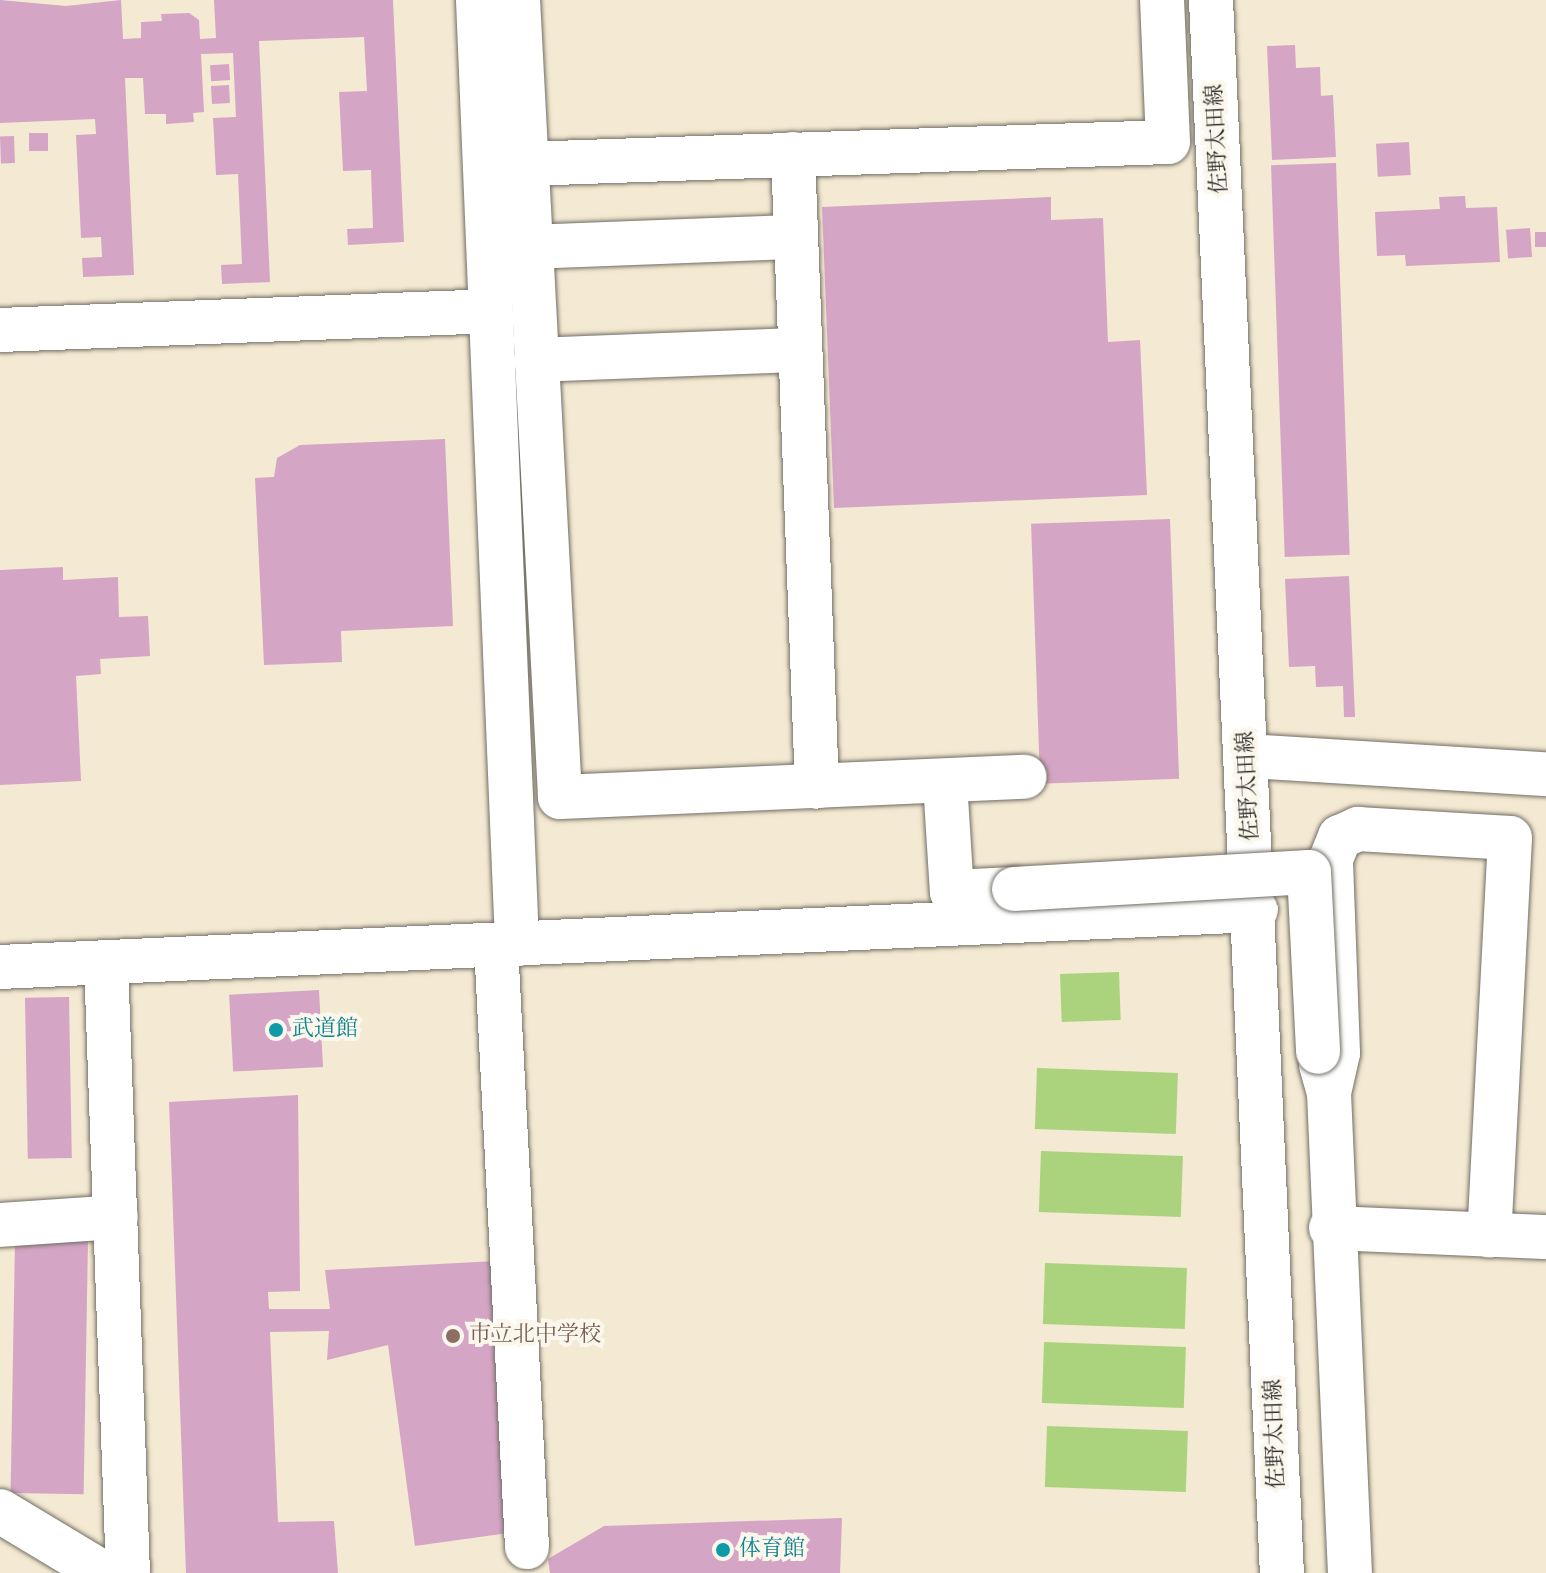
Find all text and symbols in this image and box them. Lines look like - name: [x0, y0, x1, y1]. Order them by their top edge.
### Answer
- street label: 佐野太田線: [1202, 83, 1234, 195]
- street label: 佐野太田線: [1233, 730, 1265, 842]
- place label: 武道館: [292, 1017, 358, 1043]
- marker: 武道館: [267, 1021, 285, 1039]
- place label: 市立北中学校: [469, 1323, 601, 1349]
- marker: 市立北中学校: [444, 1327, 462, 1345]
- street label: 佐野太田線: [1261, 1379, 1291, 1489]
- place label: 体育館: [739, 1537, 805, 1563]
- marker: 体育館: [714, 1541, 732, 1559]

